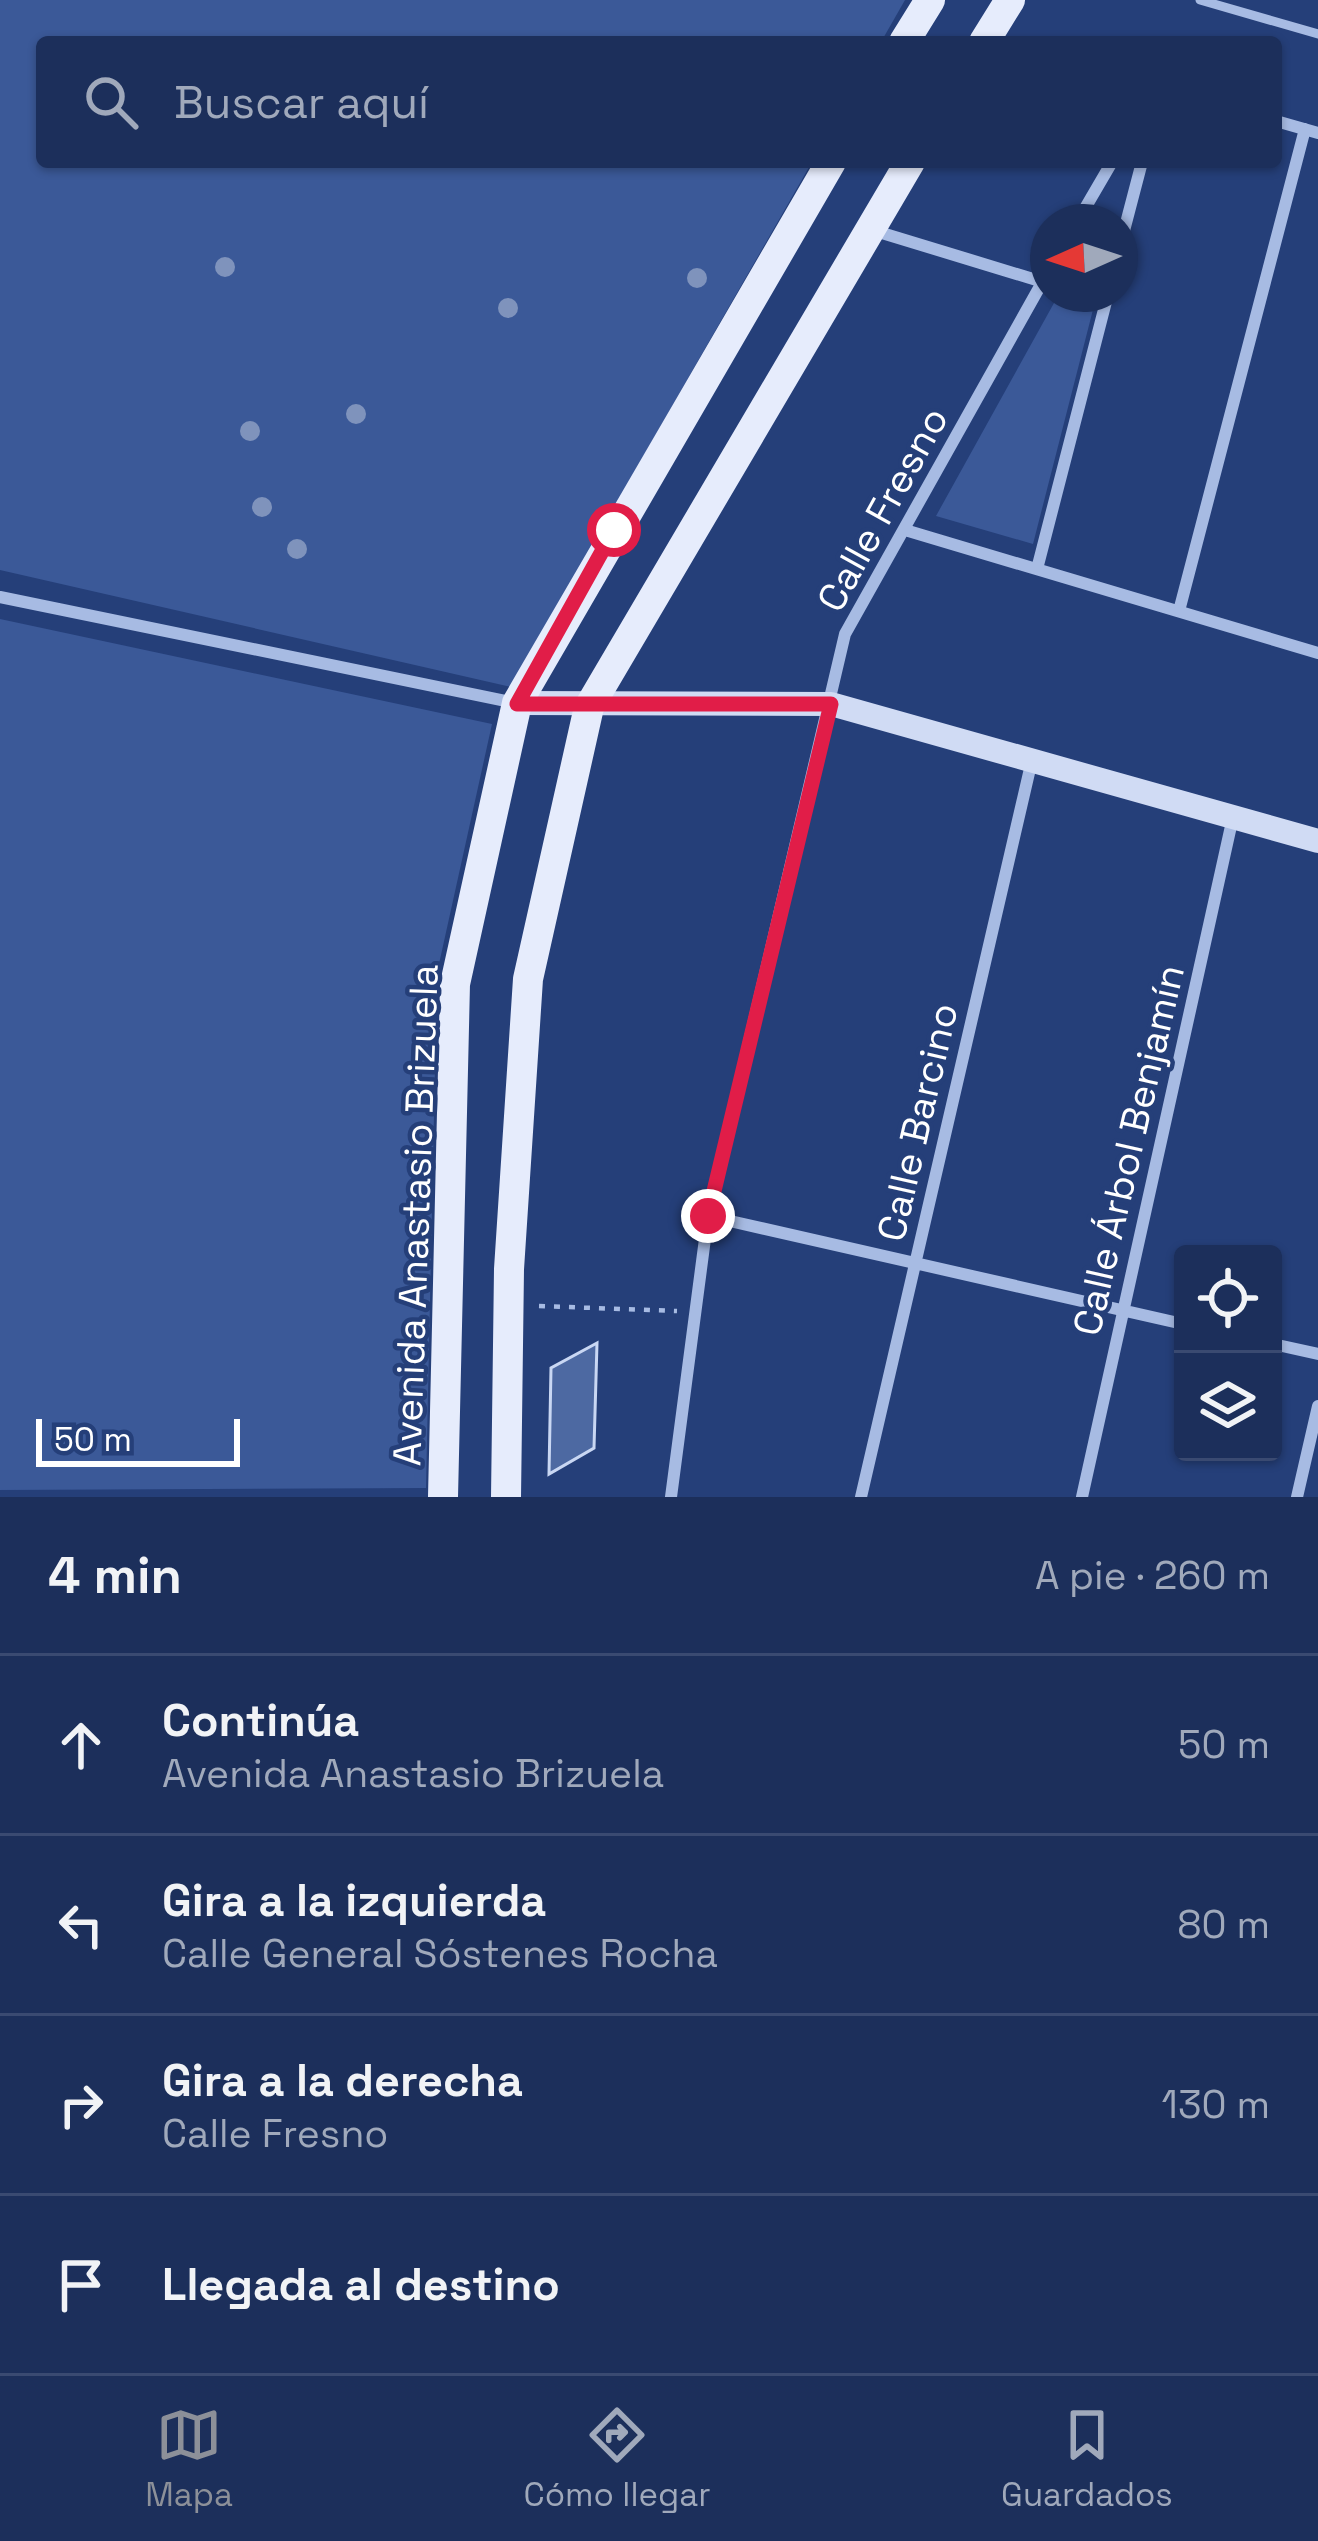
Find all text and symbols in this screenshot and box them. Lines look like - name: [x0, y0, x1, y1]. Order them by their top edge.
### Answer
- search box: [36, 36, 1282, 168]
- icon: search: [78, 69, 144, 135]
- text: Buscar aquí: [174, 74, 429, 131]
- north arrow: [1030, 204, 1138, 312]
- street label: Calle Fresno: [806, 398, 959, 620]
- route start: [587, 503, 641, 557]
- street label: Calle Árbol Benjamín: [1062, 960, 1195, 1340]
- street label: Avenida Anastasio Brizuela: [382, 963, 449, 1467]
- street label: Calle Barcino: [866, 998, 969, 1246]
- route end: [681, 1189, 735, 1243]
- map controls: [1174, 1245, 1282, 1461]
- button: locate: [1174, 1245, 1282, 1353]
- button: layers: [1174, 1353, 1282, 1461]
- scale bar: [36, 1413, 240, 1466]
- text: 50 m: [54, 1419, 132, 1461]
- text: 4 min: [48, 1543, 182, 1608]
- text: A pie · 260 m: [1035, 1551, 1270, 1600]
- text: Continúa: [162, 1692, 359, 1749]
- icon: ahead: [48, 1712, 114, 1778]
- text: 50 m: [1178, 1720, 1270, 1769]
- text: Avenida Anastasio Brizuela: [162, 1749, 664, 1798]
- text: Gira a la izquierda: [162, 1872, 546, 1929]
- icon: left: [48, 1892, 114, 1958]
- text: 80 m: [1177, 1900, 1270, 1949]
- text: Calle General Sóstenes Rocha: [162, 1929, 718, 1978]
- text: Gira a la derecha: [162, 2052, 523, 2109]
- icon: right: [48, 2072, 114, 2138]
- text: 130 m: [1162, 2080, 1270, 2129]
- text: Calle Fresno: [162, 2109, 388, 2158]
- icon: arrive: [48, 2252, 114, 2318]
- text: Llegada al destino: [162, 2256, 560, 2313]
- tab: Mapa: [145, 2402, 233, 2516]
- tab: Cómo llegar: [523, 2402, 711, 2516]
- tab: Guardados: [1001, 2402, 1173, 2516]

